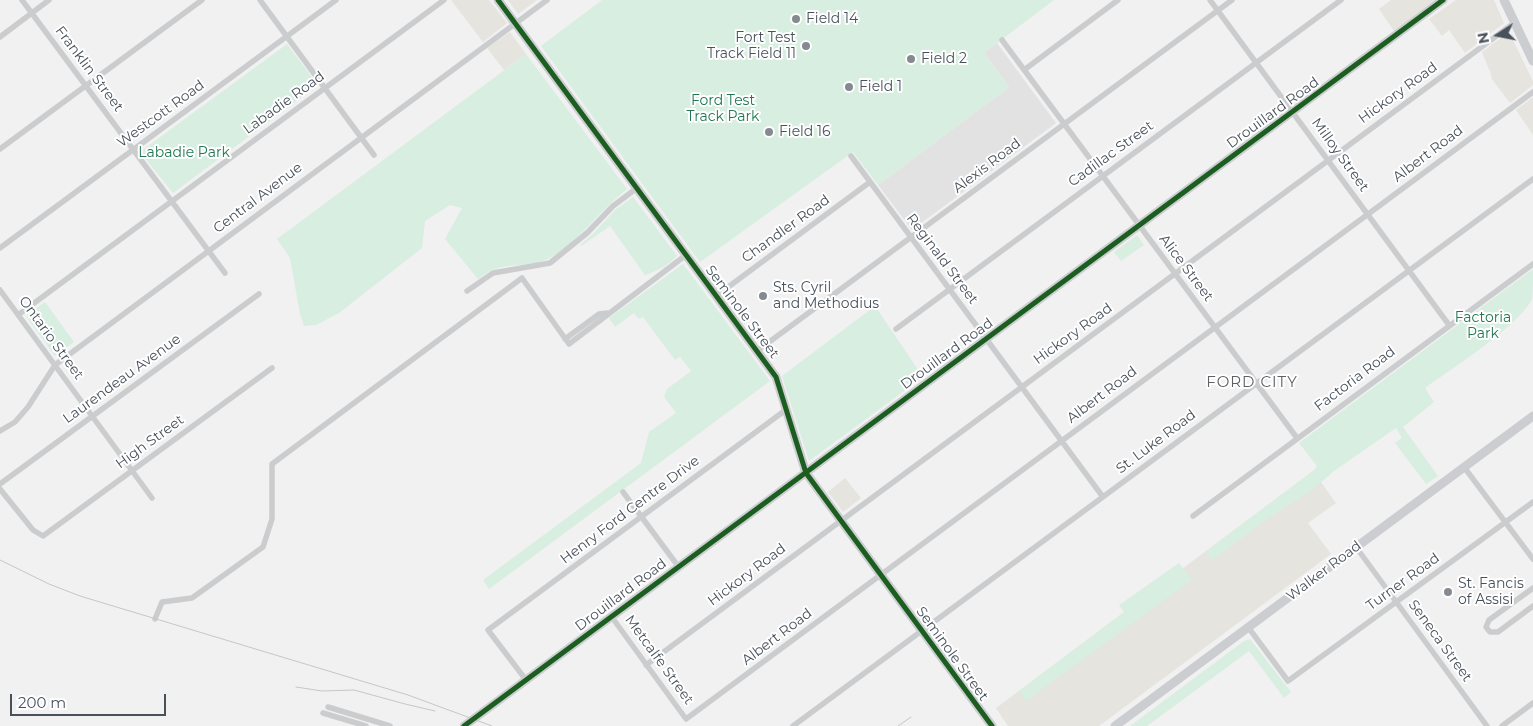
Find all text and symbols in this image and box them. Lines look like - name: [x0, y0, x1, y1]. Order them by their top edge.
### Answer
- north arrow: [1473, 10, 1523, 60]
- place label: Field 14: [806, 11, 858, 27]
- marker: Field 14: [790, 13, 802, 25]
- street label: Franklin Street: [51, 23, 127, 115]
- place label: Fort Test Track Field 11: [707, 30, 796, 62]
- text: N: [1473, 31, 1493, 45]
- marker: Fort Test Track Field 11: [800, 40, 812, 52]
- place label: Field 2: [921, 51, 967, 67]
- marker: Field 2: [905, 53, 917, 65]
- street label: Hickory Road: [1355, 59, 1441, 127]
- street label: Labadie Road: [240, 68, 328, 138]
- street label: Drouillard Road: [1224, 74, 1322, 152]
- street label: Westcott Road: [114, 77, 208, 151]
- place label: Field 1: [859, 79, 902, 95]
- marker: Field 1: [843, 81, 855, 93]
- park label: Ford Test Track Park: [687, 93, 759, 125]
- street label: Milloy Street: [1308, 115, 1372, 195]
- street label: Cadillac Street: [1065, 118, 1157, 190]
- street label: Albert Road: [1390, 122, 1466, 186]
- place label: Field 16: [779, 124, 831, 140]
- marker: Field 16: [763, 126, 775, 138]
- street label: Alexis Road: [950, 135, 1024, 197]
- park label: Labadie Park: [138, 145, 230, 161]
- street label: Central Avenue: [210, 159, 306, 237]
- street label: Chandler Road: [739, 191, 833, 267]
- street label: Reginald Street: [903, 210, 981, 308]
- street label: Alice Street: [1155, 231, 1217, 305]
- street label: Seminole Street: [702, 262, 782, 362]
- place label: Sts. Cyril and Methodius: [773, 280, 879, 312]
- marker: Sts. Cyril and Methodius: [757, 290, 769, 302]
- street label: Ontario Street: [15, 293, 87, 383]
- street label: Hickory Road: [1030, 300, 1116, 368]
- park label: Factoria Park: [1455, 310, 1511, 342]
- street label: Drouillard Road: [898, 315, 996, 393]
- street label: Laurendeau Avenue: [60, 331, 184, 427]
- street label: Factoria Road: [1311, 343, 1399, 415]
- street label: Albert Road: [1064, 363, 1140, 427]
- district label: FORD CITY: [1205, 374, 1299, 392]
- street label: St. Luke Road: [1113, 407, 1199, 477]
- street label: High Street: [113, 412, 187, 472]
- street label: Henry Ford Centre Drive: [557, 452, 703, 568]
- street label: Walker Road: [1283, 537, 1365, 605]
- street label: Hickory Road: [705, 540, 789, 610]
- street label: Turner Road: [1363, 550, 1443, 614]
- street label: Drouillard Road: [572, 555, 670, 635]
- place label: St. Fancis of Assisi: [1458, 576, 1524, 608]
- marker: St. Fancis of Assisi: [1442, 586, 1454, 598]
- street label: Seneca Street: [1405, 597, 1475, 685]
- street label: Seminole Street: [912, 604, 992, 704]
- street label: Albert Road: [739, 605, 815, 669]
- street label: Metcalfe Street: [621, 612, 697, 708]
- scale bar: [12, 684, 169, 716]
- text: 200 m: [18, 693, 66, 712]

